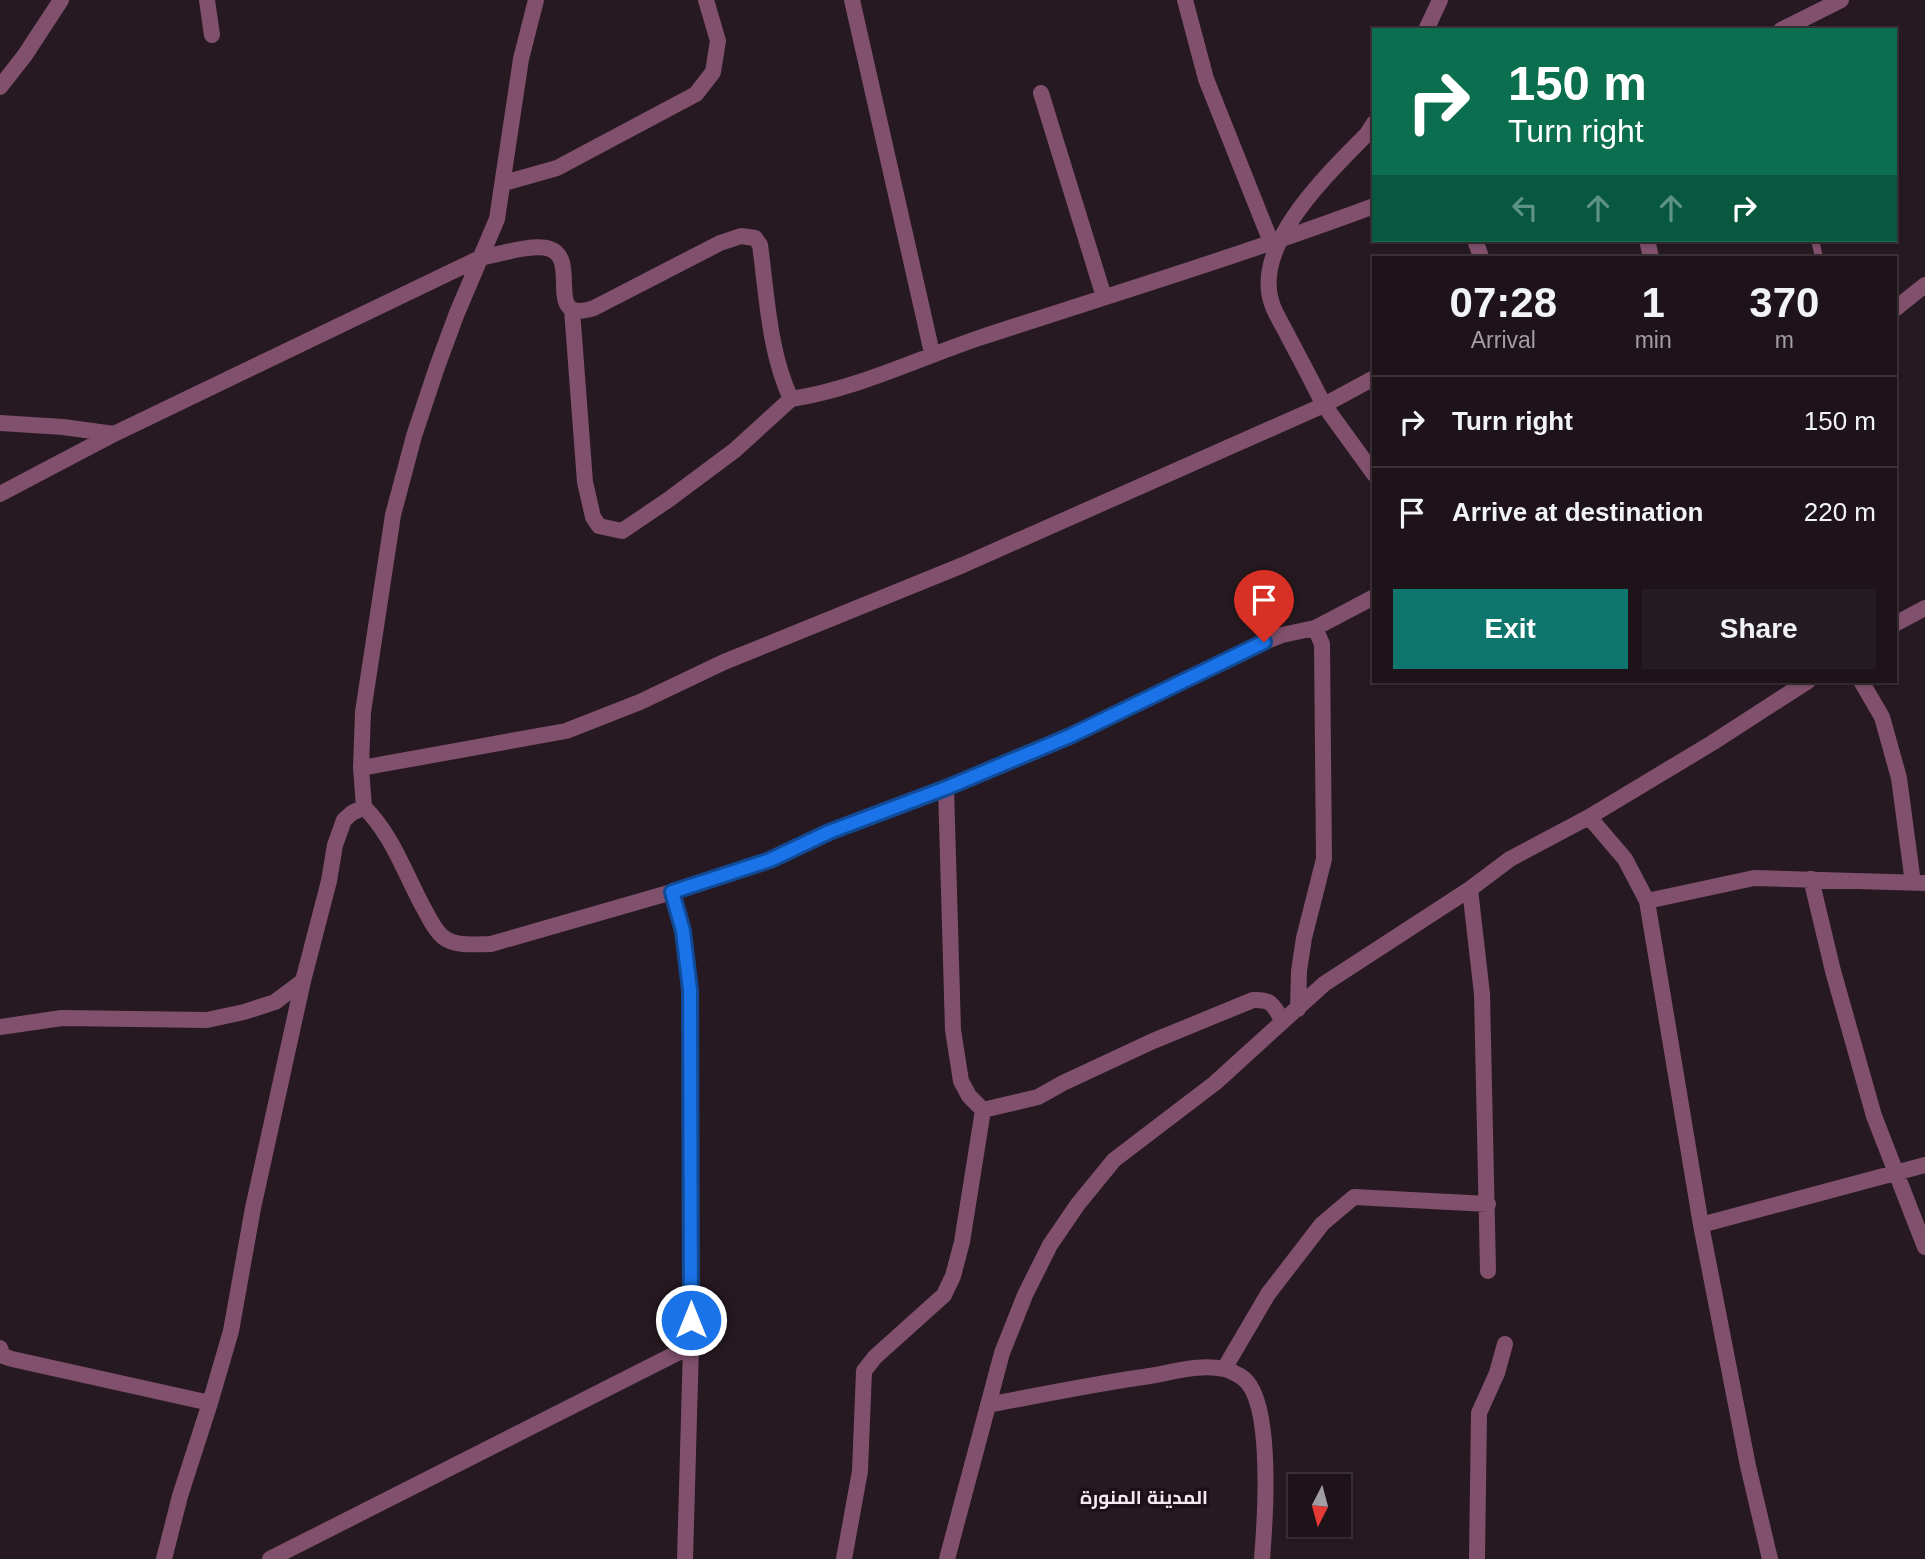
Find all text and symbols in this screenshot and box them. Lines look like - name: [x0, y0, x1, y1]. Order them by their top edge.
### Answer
- icon: right: [1393, 56, 1484, 147]
- text: 150 m: [1508, 56, 1647, 110]
- text: Turn right: [1508, 113, 1644, 149]
- icon: left: [1506, 189, 1544, 227]
- icon: ahead: [1579, 189, 1617, 227]
- icon: ahead: [1652, 189, 1690, 227]
- icon: right: [1725, 189, 1763, 227]
- text: 07:28: [1450, 279, 1557, 326]
- text: 1: [1641, 279, 1665, 326]
- text: 370: [1749, 279, 1819, 326]
- text: Arrival: [1471, 327, 1536, 353]
- text: min: [1635, 327, 1672, 353]
- text: m: [1775, 327, 1794, 353]
- icon: right: [1393, 403, 1431, 441]
- text: Turn right: [1452, 406, 1573, 436]
- text: 150 m: [1804, 406, 1876, 436]
- icon: arrive: [1393, 494, 1431, 532]
- text: Arrive at destination: [1452, 497, 1703, 527]
- text: 220 m: [1804, 497, 1876, 527]
- pin: [1234, 570, 1294, 642]
- icon: arrive: [1245, 581, 1283, 619]
- button: Exit: [1393, 589, 1628, 669]
- button: Share: [1642, 589, 1876, 669]
- position arrow: [654, 1283, 728, 1357]
- north arrow: [1288, 1474, 1351, 1536]
- map controls: [1288, 1474, 1351, 1537]
- district label: المدينة المنورة: [1080, 1487, 1208, 1509]

